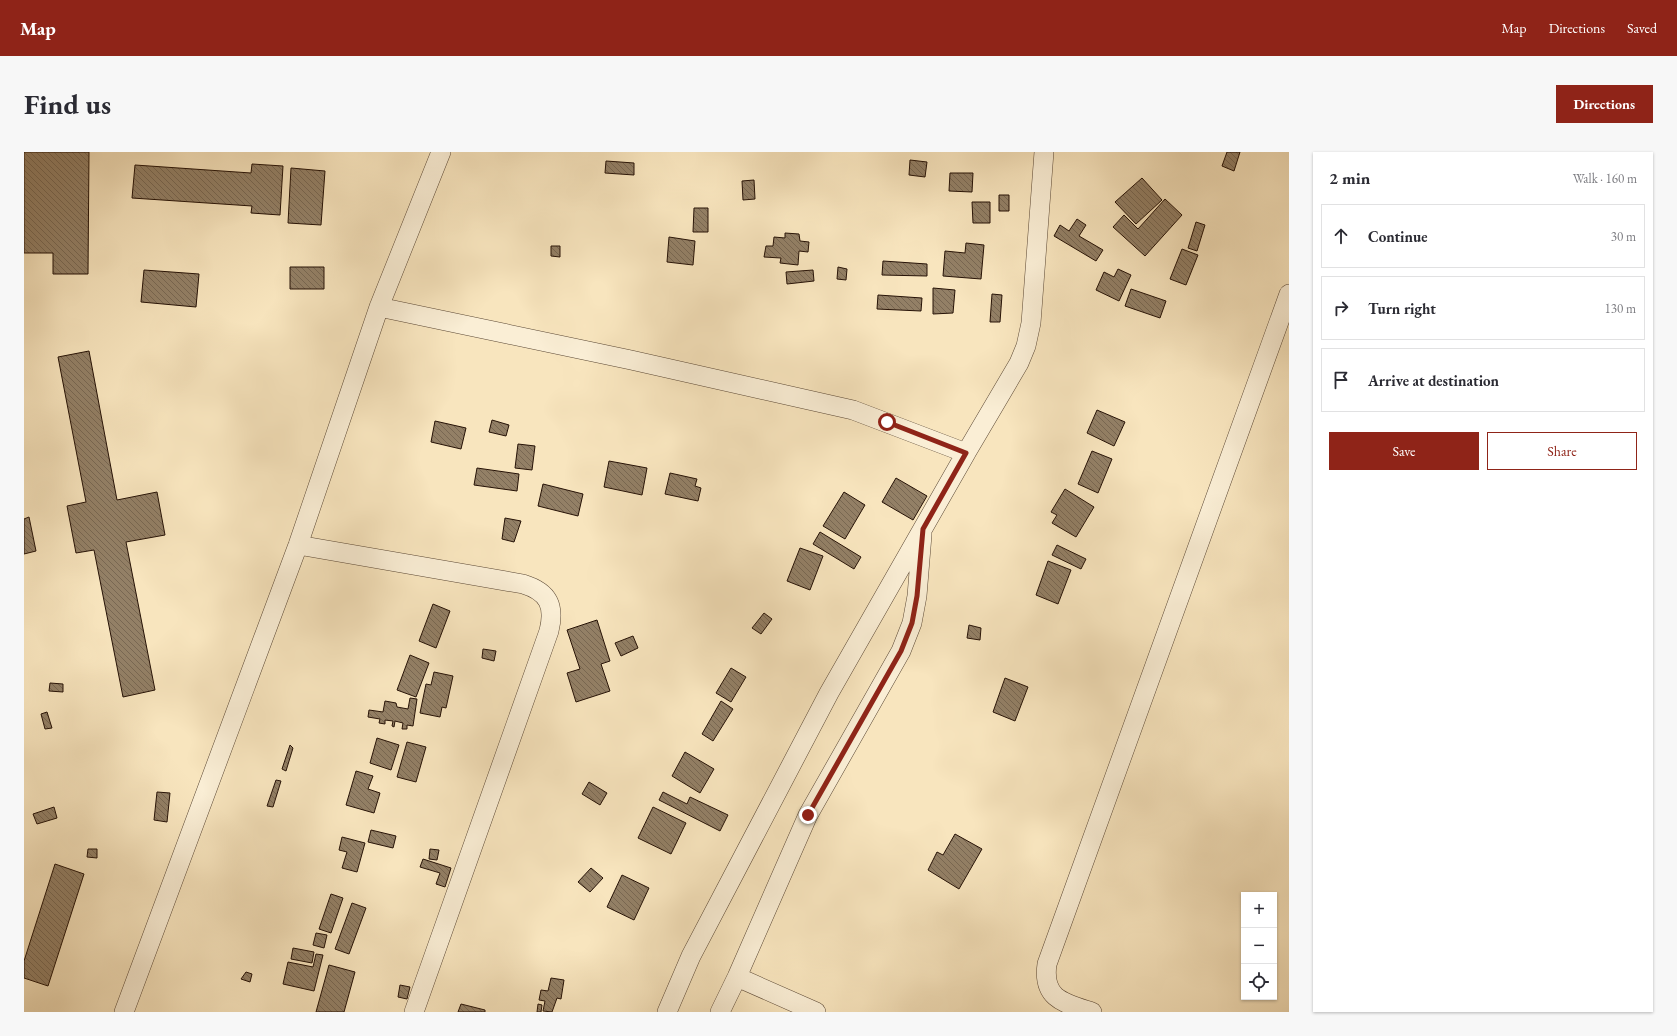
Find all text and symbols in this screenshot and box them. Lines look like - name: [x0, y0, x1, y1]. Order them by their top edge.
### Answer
- text: Map: [20, 16, 56, 41]
- text: Map: [1501, 19, 1527, 37]
- text: Directions: [1549, 19, 1605, 37]
- text: Saved: [1627, 19, 1657, 37]
- button: Directions: [1556, 85, 1653, 123]
- text: Find us: [24, 86, 111, 122]
- text: 2 min: [1329, 167, 1370, 189]
- text: Walk · 160 m: [1573, 170, 1637, 187]
- icon: ahead: [1330, 225, 1352, 247]
- text: Continue: [1368, 227, 1428, 246]
- text: 30 m: [1611, 228, 1636, 245]
- icon: right: [1330, 297, 1352, 319]
- text: Turn right: [1368, 299, 1436, 318]
- text: 130 m: [1605, 300, 1636, 317]
- icon: arrive: [1330, 369, 1352, 391]
- text: Arrive at destination: [1368, 371, 1499, 390]
- route start: [878, 413, 896, 431]
- button: Save: [1329, 432, 1479, 470]
- button: Share: [1487, 432, 1637, 470]
- route end: [799, 806, 817, 824]
- map controls: [1241, 892, 1277, 1000]
- button: +: [1241, 892, 1277, 928]
- button: −: [1241, 928, 1277, 964]
- button: locate: [1241, 964, 1277, 1000]

